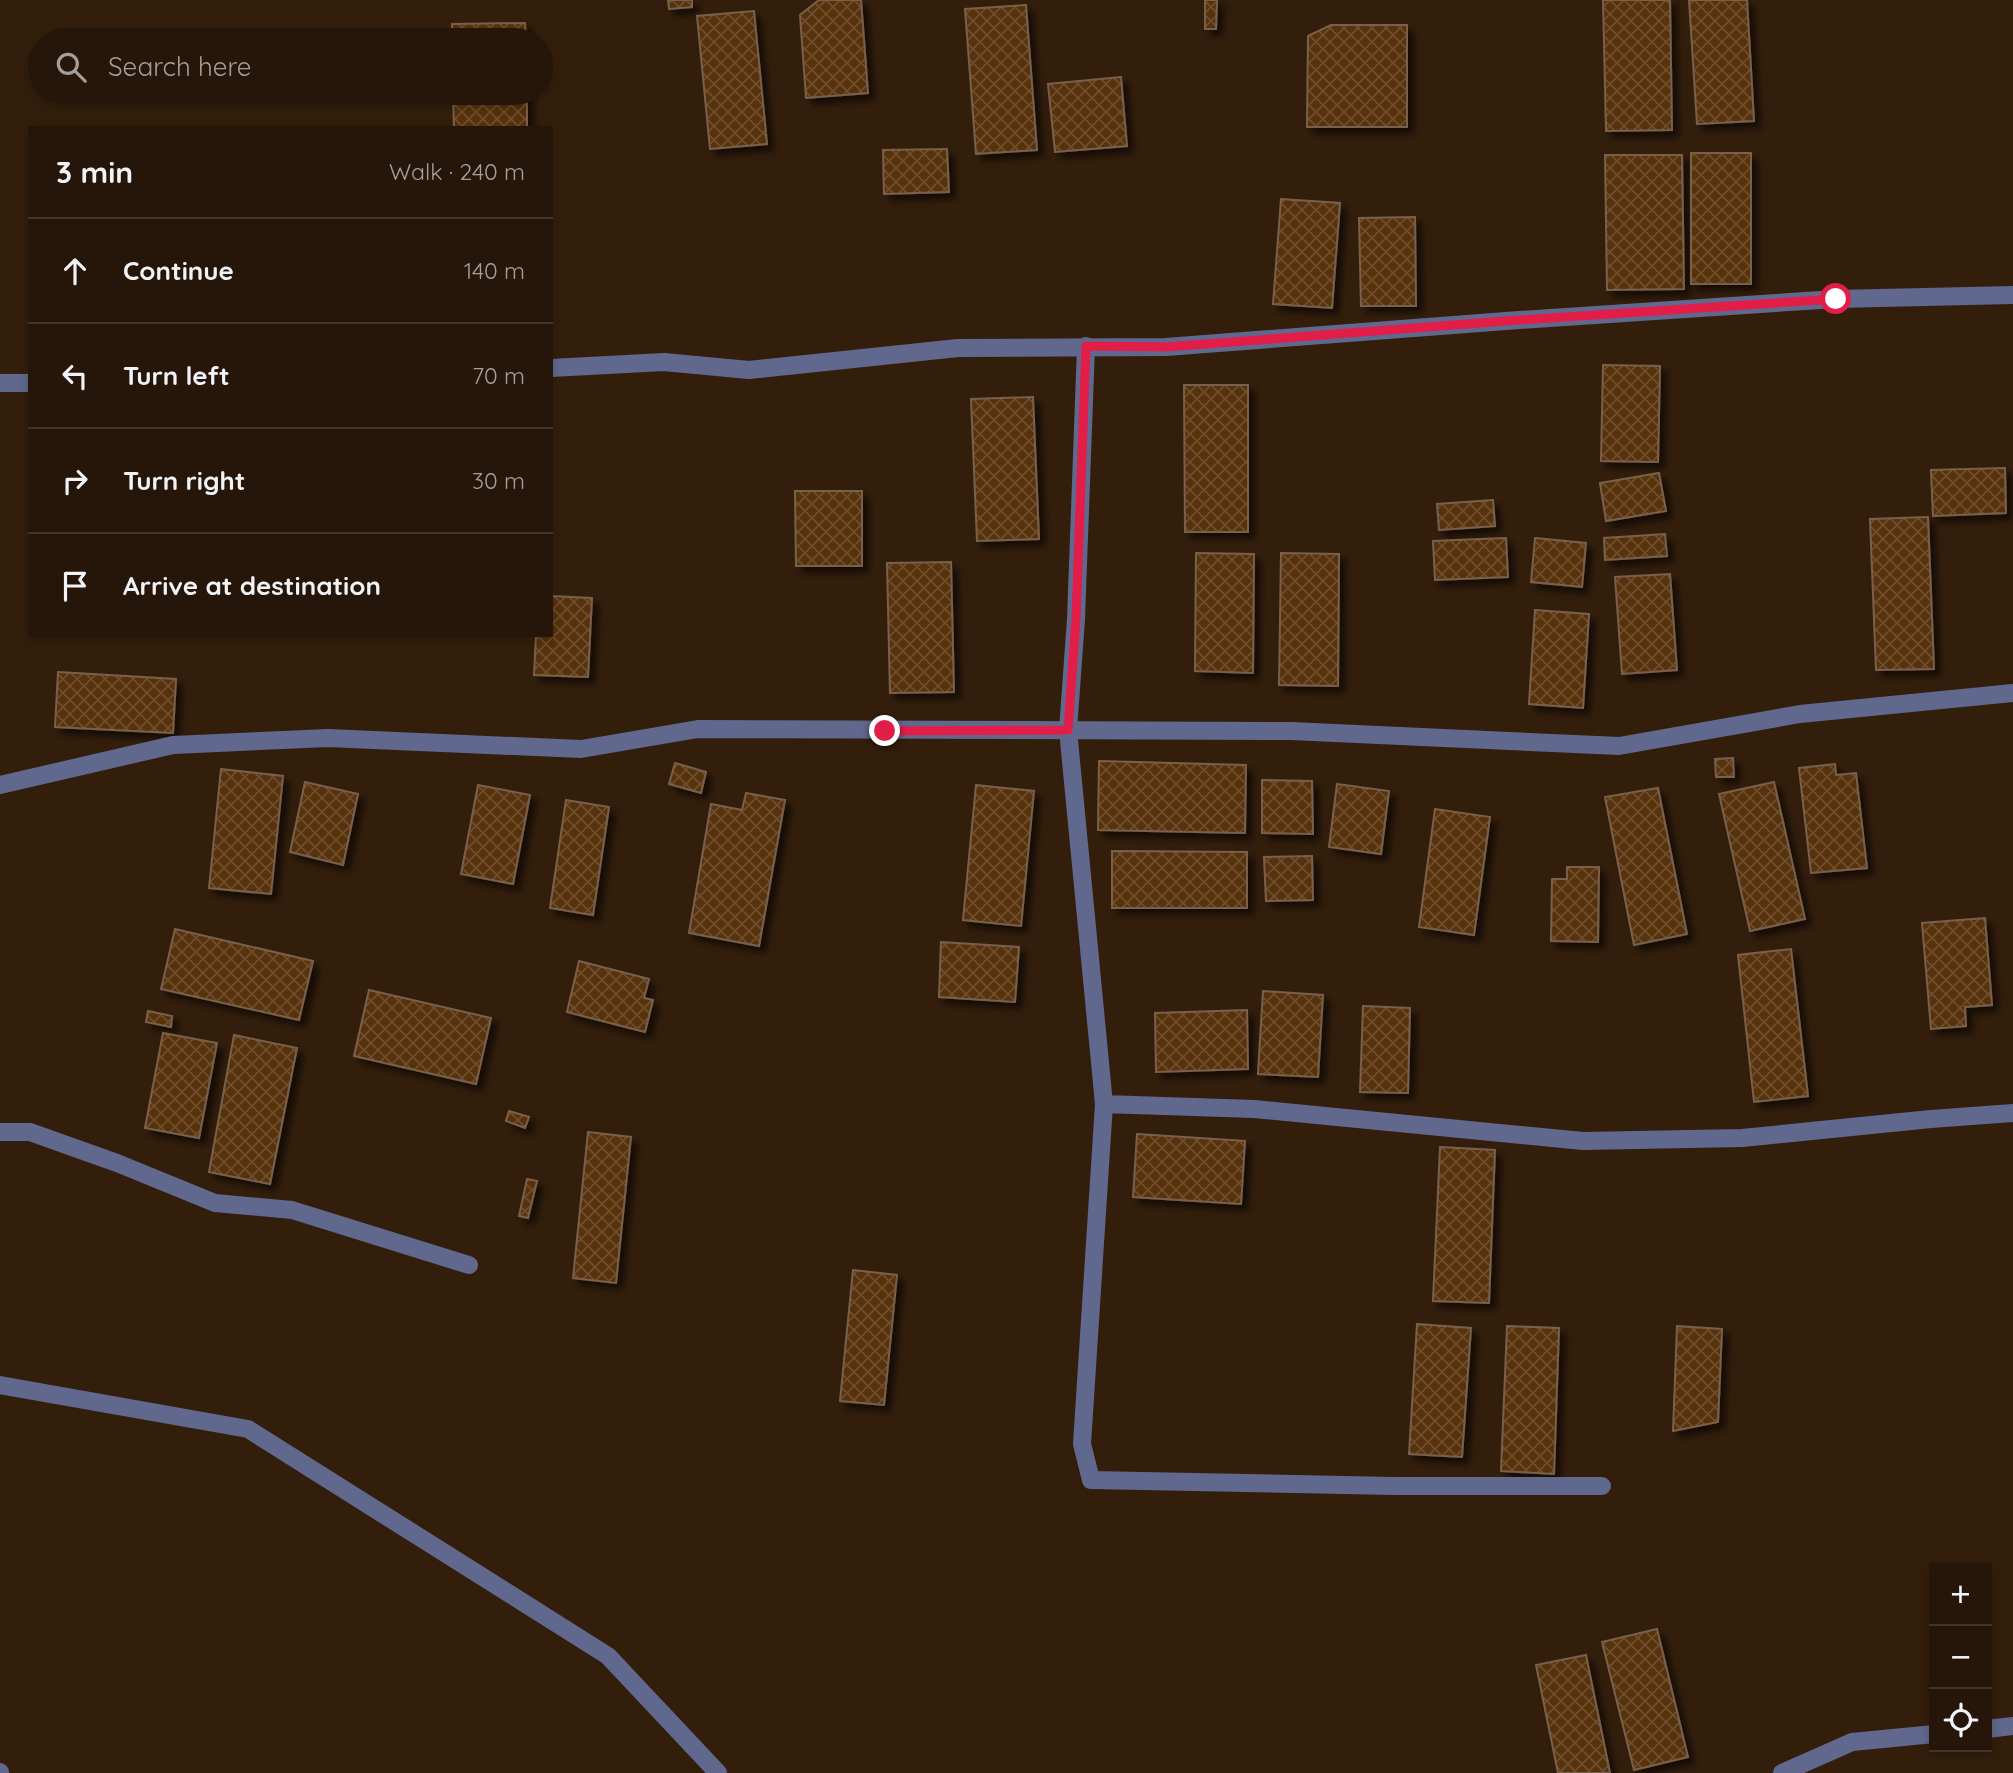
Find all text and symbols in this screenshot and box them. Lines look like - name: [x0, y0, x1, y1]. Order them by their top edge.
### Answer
- search box: [28, 28, 553, 105]
- icon: search: [52, 48, 90, 86]
- text: Search here: [108, 50, 252, 83]
- text: 3 min: [56, 153, 133, 191]
- text: Walk · 240 m: [389, 157, 525, 186]
- icon: ahead: [56, 252, 94, 290]
- text: Continue: [123, 254, 234, 287]
- text: 140 m: [464, 256, 525, 285]
- route start: [1820, 283, 1851, 314]
- icon: left: [56, 357, 94, 395]
- text: Turn left: [123, 359, 230, 392]
- text: 70 m: [472, 361, 525, 390]
- icon: right: [56, 462, 94, 500]
- text: Turn right: [123, 464, 245, 497]
- text: 30 m: [472, 466, 525, 495]
- icon: arrive: [56, 567, 94, 605]
- text: Arrive at destination: [123, 569, 381, 602]
- route end: [869, 715, 900, 746]
- map controls: [1929, 1563, 1992, 1752]
- button: +: [1929, 1563, 1992, 1626]
- button: −: [1929, 1626, 1992, 1689]
- button: locate: [1929, 1689, 1992, 1752]

